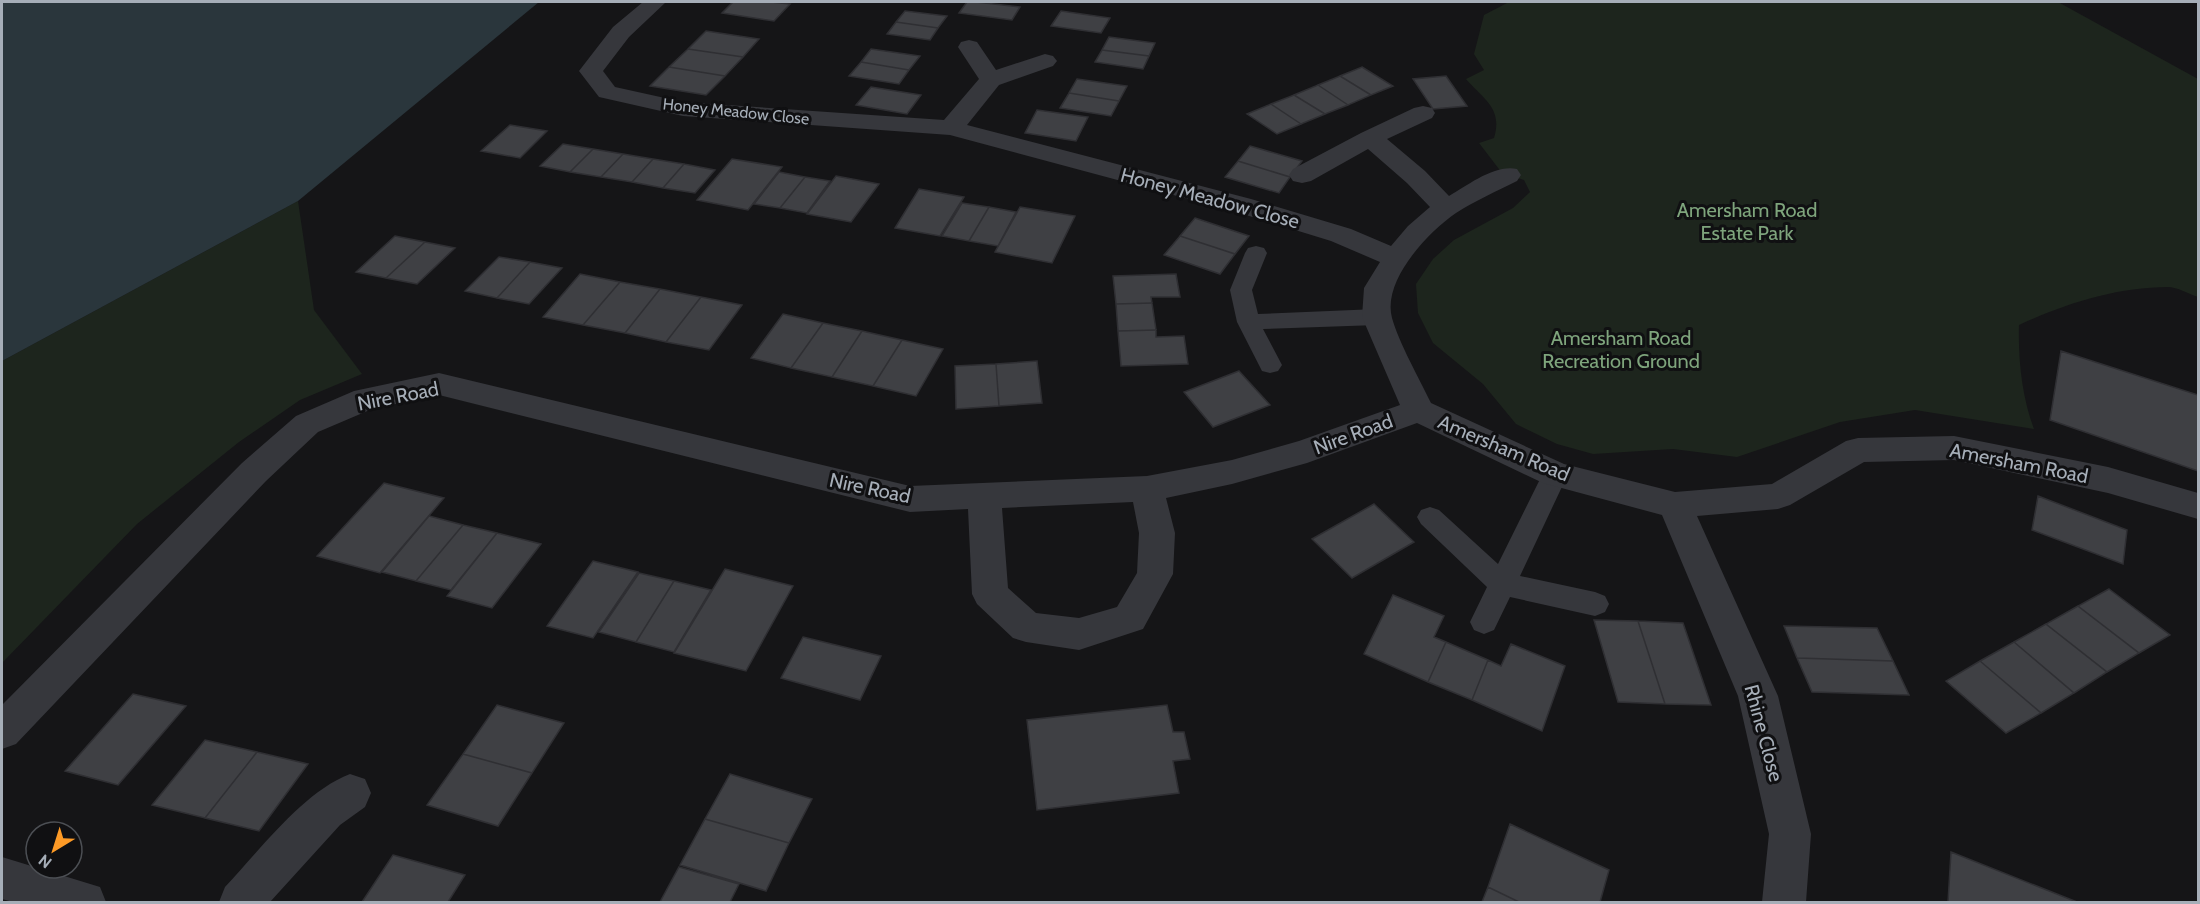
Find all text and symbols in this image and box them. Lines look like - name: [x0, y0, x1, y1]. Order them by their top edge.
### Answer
- street label: Honey Meadow Close: [662, 94, 810, 129]
- street label: Honey Meadow Close: [1118, 163, 1302, 233]
- park label: Amersham Road Estate Park: [1677, 198, 1817, 245]
- park label: Amersham Road Recreation Ground: [1542, 326, 1700, 373]
- street label: Nire Road: [355, 376, 441, 416]
- street label: Nire Road: [1310, 409, 1396, 459]
- street label: Amersham Road: [1435, 409, 1573, 487]
- street label: Amersham Road: [1948, 438, 2090, 488]
- street label: Nire Road: [827, 468, 913, 508]
- street label: Rhine Close: [1740, 682, 1788, 784]
- north arrow: [24, 820, 84, 880]
- text: N: [35, 850, 55, 872]

